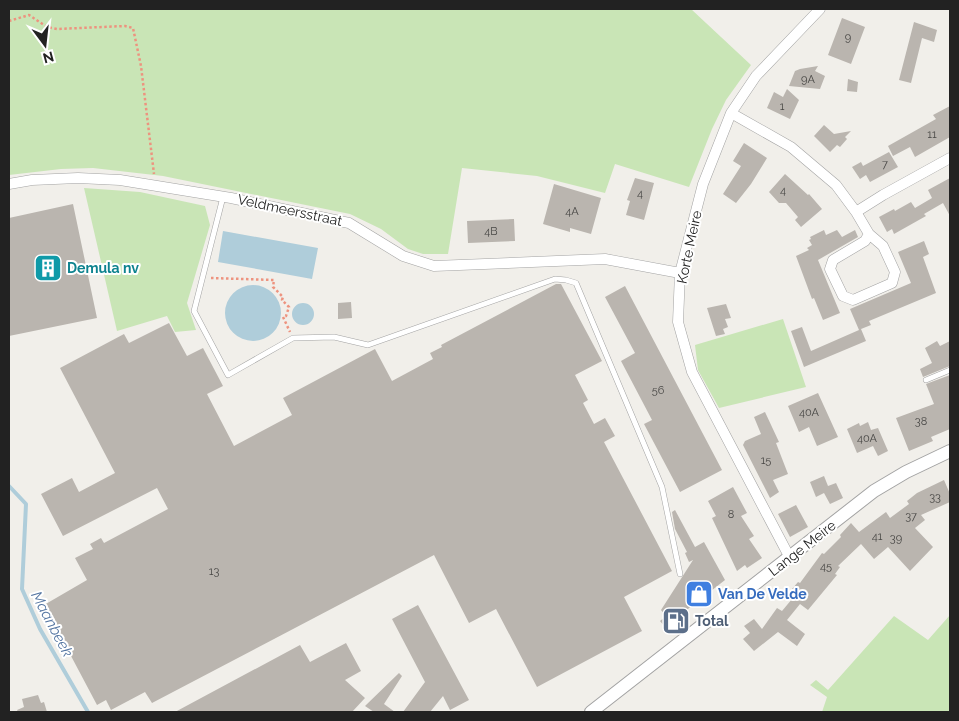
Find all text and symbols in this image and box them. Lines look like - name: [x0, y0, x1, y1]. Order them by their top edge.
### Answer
- north arrow: [20, 20, 70, 70]
- house number: 9: [845, 31, 851, 44]
- text: N: [41, 48, 56, 67]
- house number: 9A: [801, 73, 816, 86]
- house number: 1: [780, 100, 785, 113]
- house number: 11: [927, 128, 937, 141]
- house number: 7: [882, 158, 888, 171]
- house number: 4: [780, 184, 786, 197]
- house number: 4: [637, 187, 643, 200]
- street label: Veldmeersstraat: [236, 191, 344, 229]
- house number: 4A: [565, 205, 579, 218]
- street label: Korte Meire: [673, 209, 705, 285]
- house number: 4B: [484, 225, 498, 238]
- building icon: Demula nv: [33, 253, 63, 283]
- place label: Demula nv: [67, 260, 139, 276]
- house number: 56: [652, 384, 665, 397]
- house number: 40A: [799, 406, 820, 419]
- house number: 38: [915, 415, 927, 428]
- house number: 40A: [857, 432, 878, 445]
- house number: 15: [761, 454, 771, 467]
- house number: 33: [929, 491, 941, 504]
- house number: 8: [728, 508, 734, 521]
- house number: 37: [905, 510, 917, 523]
- street label: Lange Meire: [765, 517, 839, 579]
- house number: 41: [872, 530, 883, 543]
- house number: 39: [890, 532, 902, 545]
- house number: 45: [820, 560, 832, 573]
- house number: 13: [209, 565, 219, 578]
- shop icon: Van De Velde: [684, 579, 714, 609]
- place label: Van De Velde: [718, 586, 807, 602]
- water label: Maanbeek: [27, 588, 77, 660]
- fuel station icon: Total: [661, 606, 691, 636]
- place label: Total: [695, 613, 729, 629]

